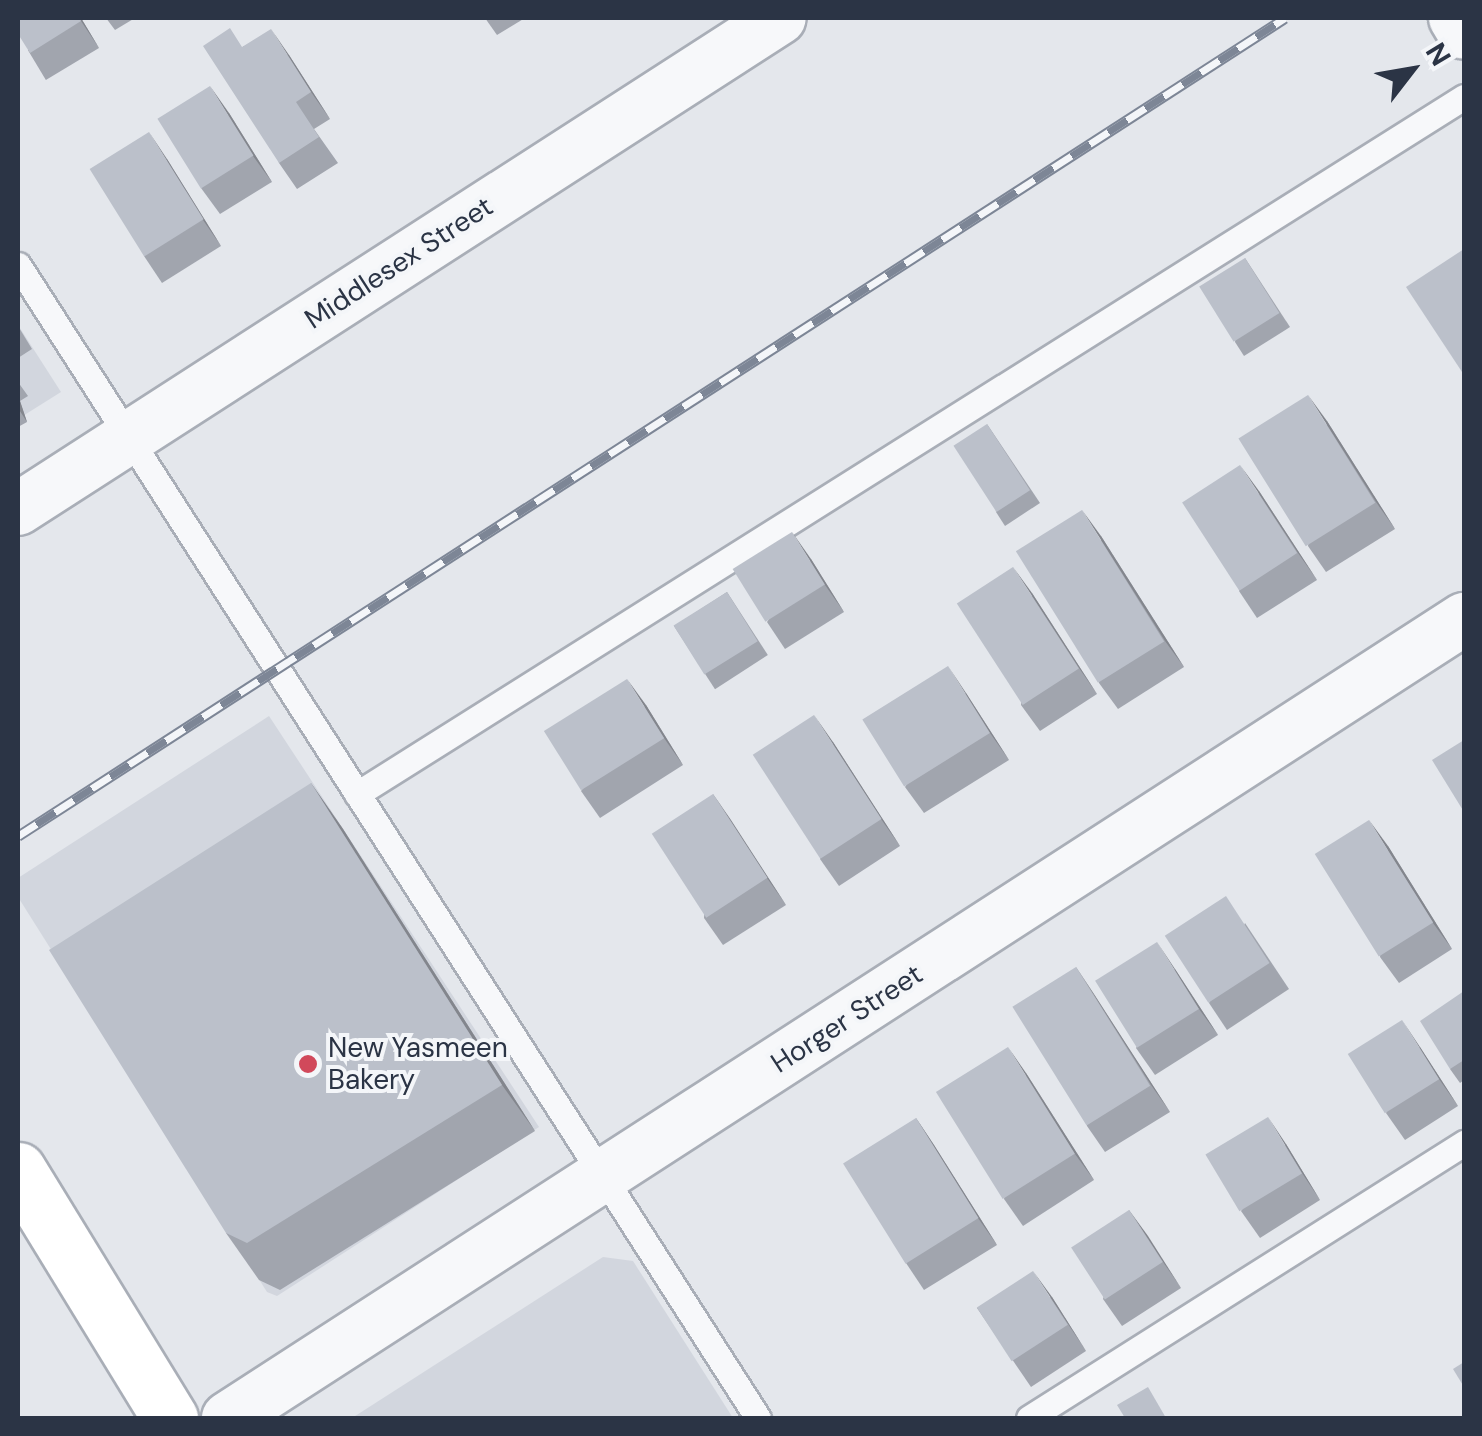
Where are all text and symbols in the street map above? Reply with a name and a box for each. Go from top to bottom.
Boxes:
north arrow [1362,20,1462,120]
text: N [1417,36,1459,73]
street label: Middlesex Street [299,190,499,336]
street label: Horger Street [765,958,929,1080]
place label: New Yasmeen Bakery [328,1031,508,1097]
marker: New Yasmeen Bakery [297,1053,319,1075]

